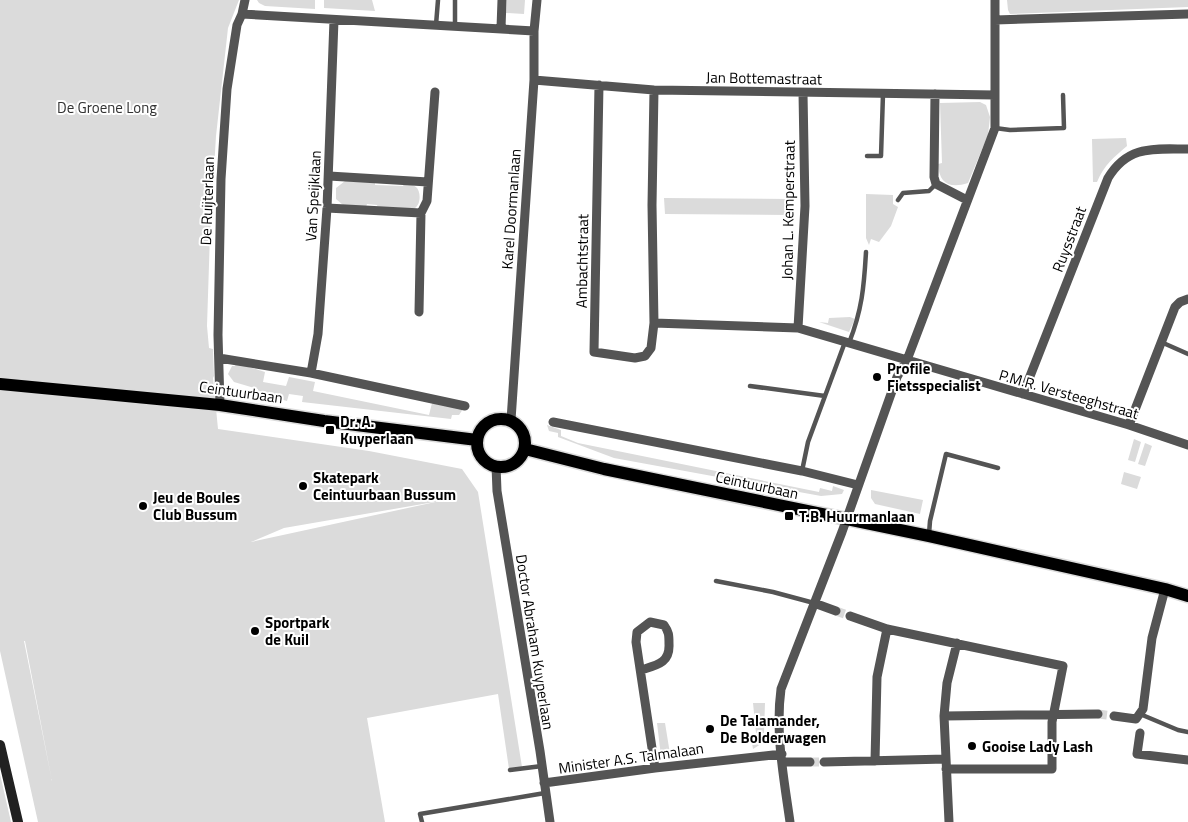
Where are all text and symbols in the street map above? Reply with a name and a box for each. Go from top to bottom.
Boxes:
street label: Jan Bottemastraat [706,65,823,91]
park label: De Groene Long [57,96,157,119]
street label: Johan L. Kemperstraat [775,139,801,280]
street label: Karel Doormanlaan [495,148,527,270]
street label: Van Speijklaan [299,150,327,242]
street label: De Ruijterlaan [194,156,220,246]
street label: Ruysstraat [1046,202,1092,275]
street label: Ambachtstraat [570,213,594,308]
place label: Profile Fietsspecialist [887,357,981,397]
street label: P.M.R. Versteeghstraat [996,363,1142,425]
marker: Profile Fietsspecialist [871,371,883,383]
street label: Ceintuurbaan [198,375,284,409]
place label: Dr. A. Kuyperlaan [340,410,414,450]
marker: Dr. A. Kuyperlaan [324,424,336,436]
street label: Ceintuurbaan [713,465,801,505]
place label: Skatepark Ceintuurbaan Bussum [313,466,456,506]
marker: Skatepark Ceintuurbaan Bussum [297,480,309,492]
place label: Jeu de Boules Club Bussum [153,486,240,526]
marker: Jeu de Boules Club Bussum [137,500,149,512]
place label: T.B. Huurmanlaan [799,505,915,528]
marker: T.B. Huurmanlaan [783,510,795,522]
street label: Doctor Abraham Kuyperlaan [510,553,560,731]
place label: Sportpark de Kuil [265,611,330,651]
marker: Sportpark de Kuil [249,625,261,637]
place label: De Talamander, De Bolderwagen [720,709,826,749]
marker: De Talamander, De Bolderwagen [704,723,716,735]
place label: Gooise Lady Lash [982,735,1093,758]
street label: Minister A.S. Talmalaan [557,736,705,780]
marker: Gooise Lady Lash [966,740,978,752]

